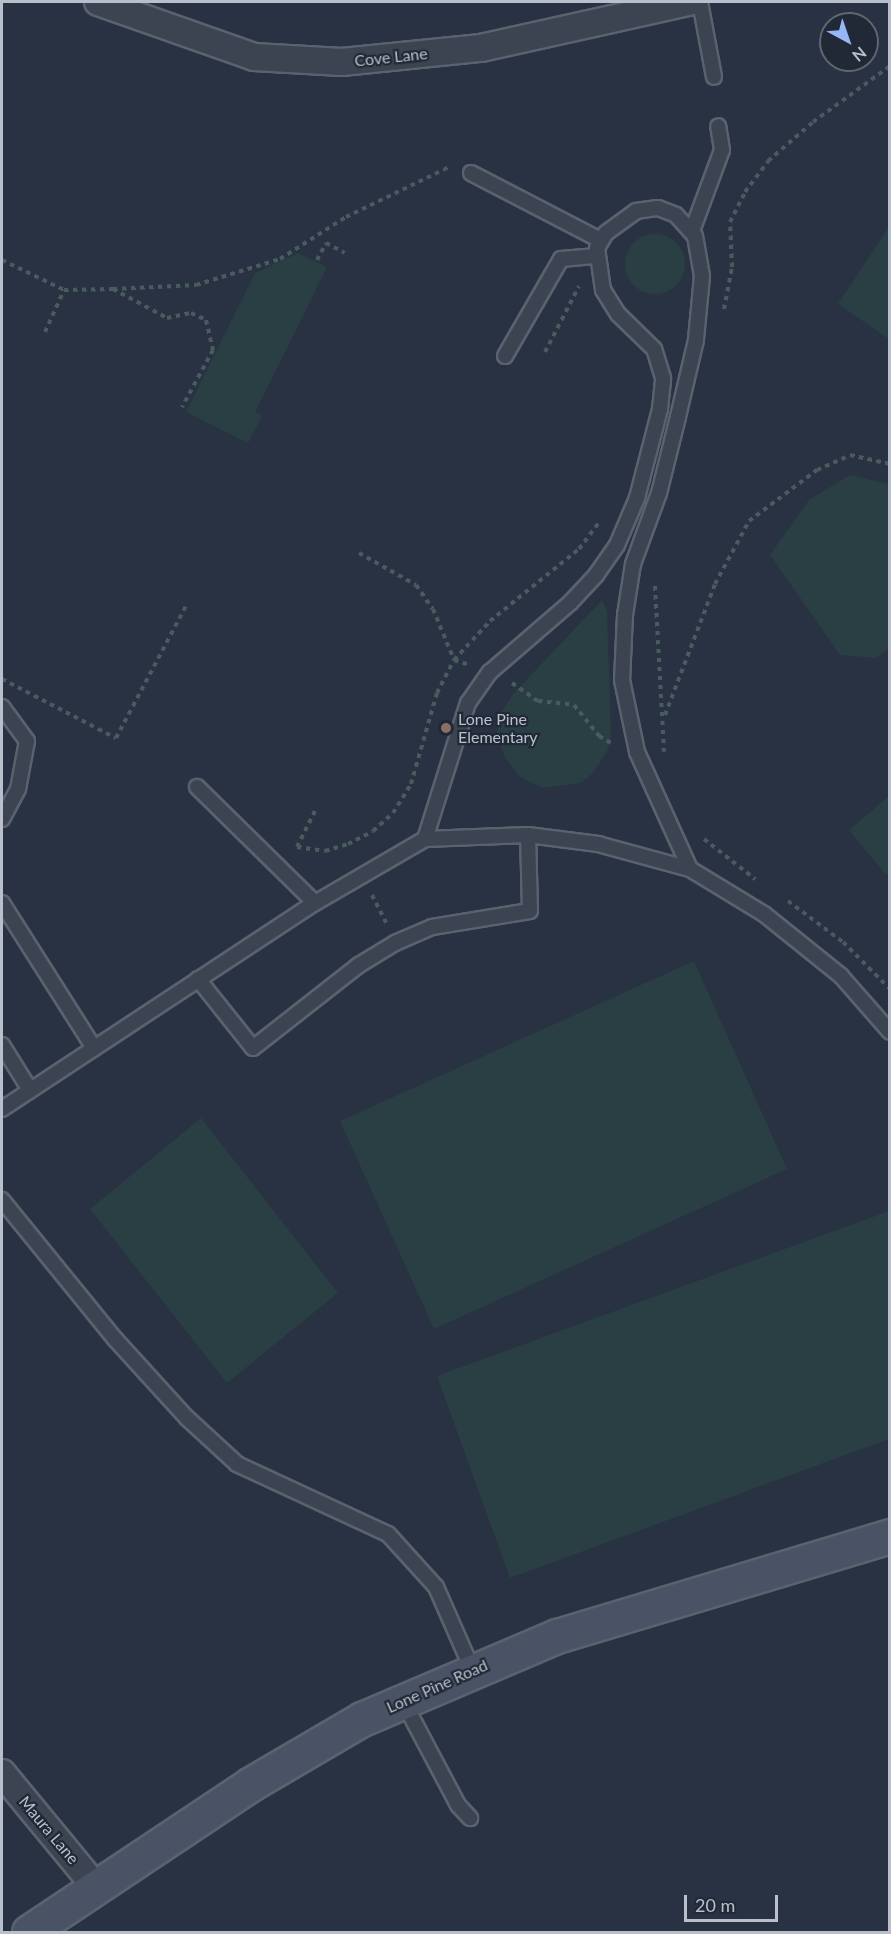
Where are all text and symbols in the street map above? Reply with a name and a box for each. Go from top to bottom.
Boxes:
north arrow [819,12,879,72]
text: N [849,43,870,66]
street label: Cove Lane [353,44,429,70]
place label: Lone Pine Elementary [458,709,538,747]
marker: Lone Pine Elementary [439,721,453,735]
street label: Lone Pine Road [384,1655,490,1717]
street label: Maura Lane [15,1792,83,1868]
scale bar [687,1883,782,1921]
text: 20 m [695,1894,735,1916]

